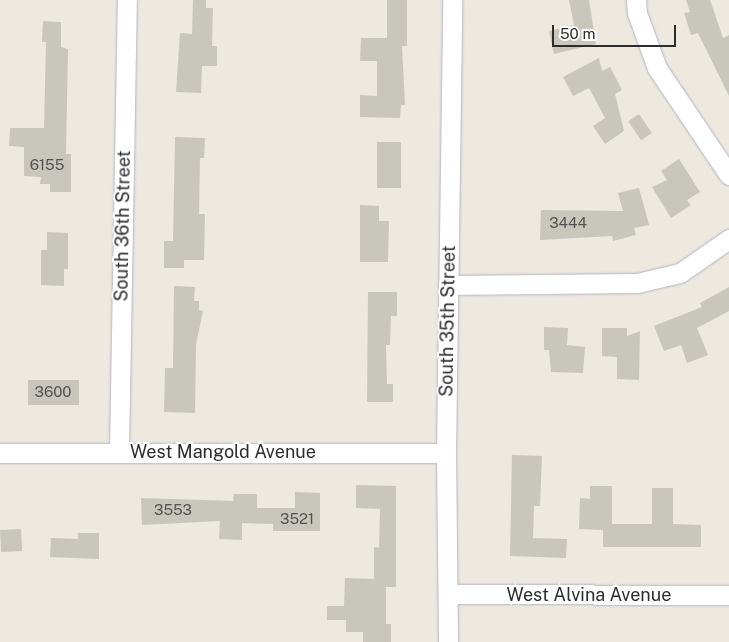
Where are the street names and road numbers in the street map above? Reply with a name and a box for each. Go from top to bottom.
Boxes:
street label: South 36th Street [111,150,135,302]
street label: South 35th Street [436,245,460,397]
street label: West Mangold Avenue [130,441,316,463]
street label: West Alvina Avenue [507,584,671,606]

